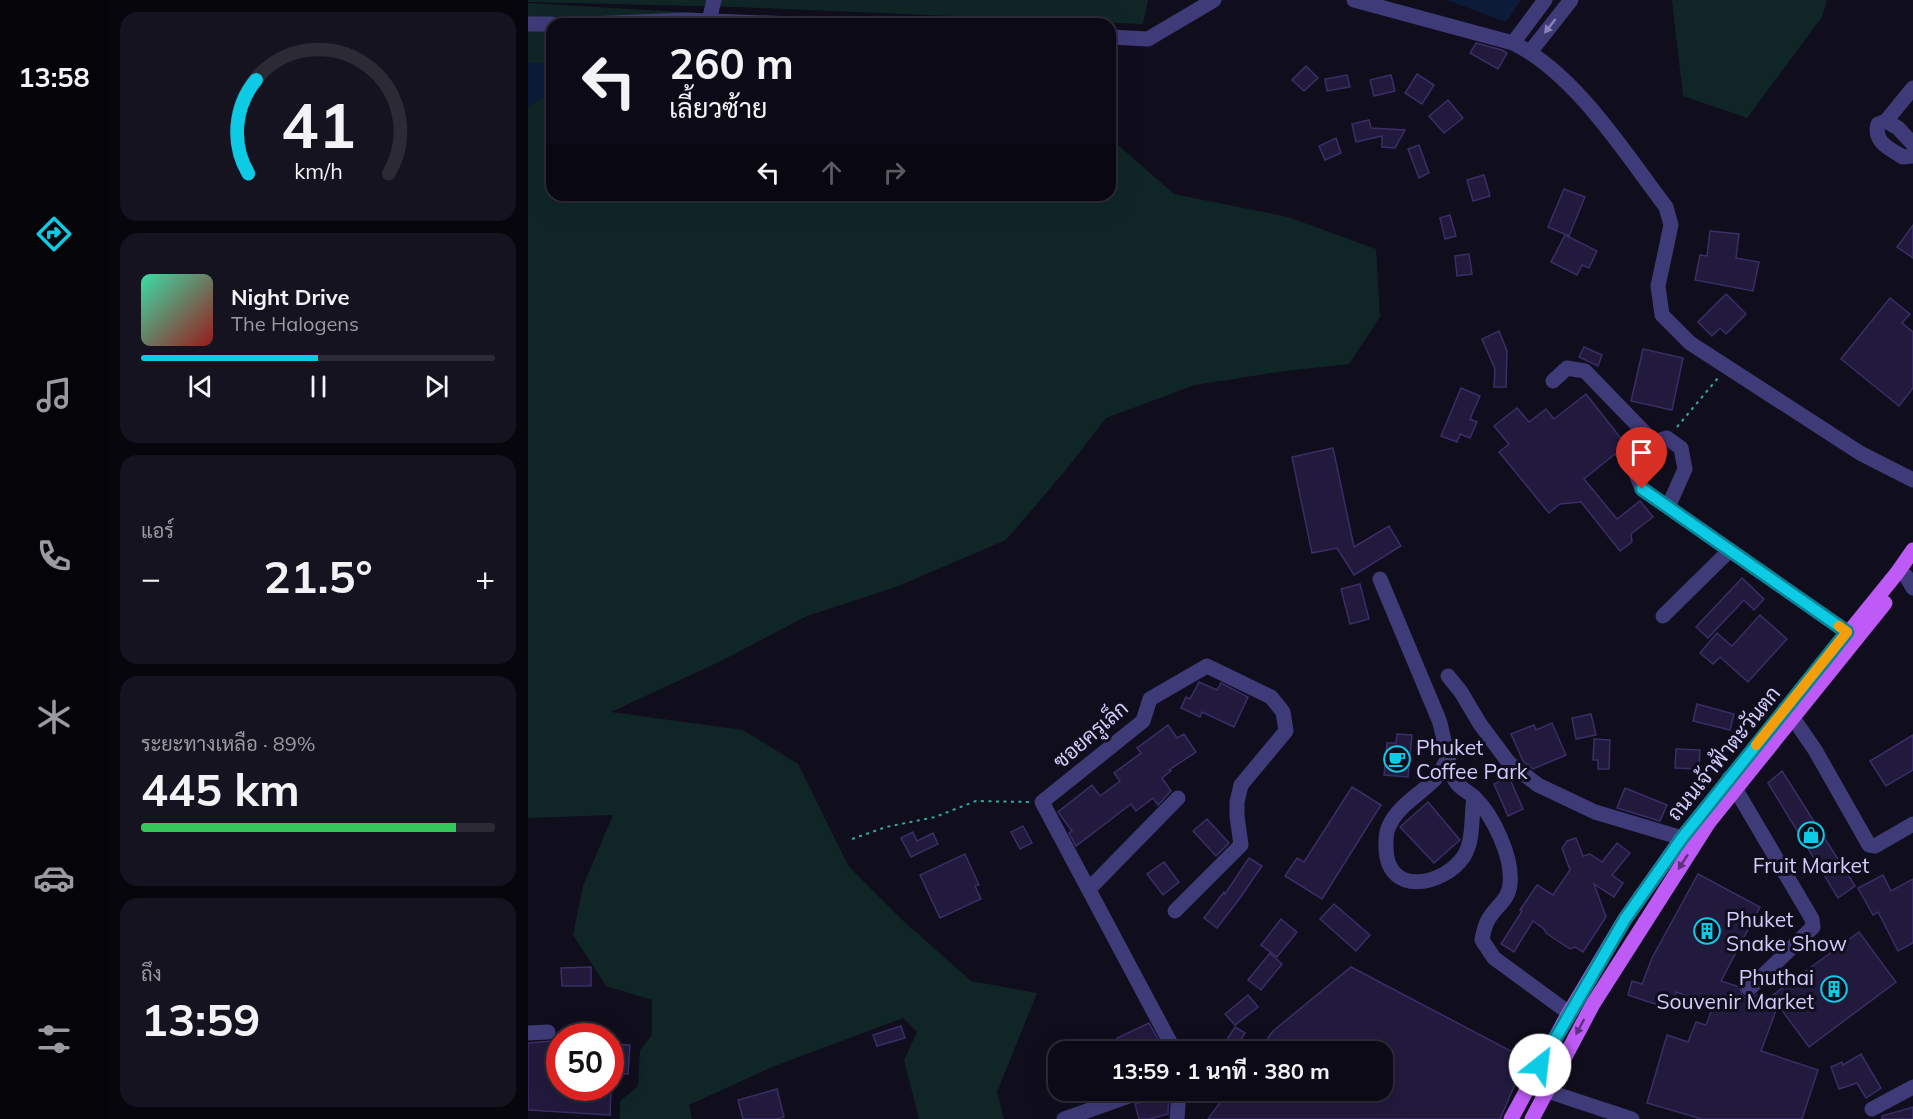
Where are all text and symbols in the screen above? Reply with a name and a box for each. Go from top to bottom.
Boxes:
one-way arrow [1545,18,1557,33]
text: 260 m [669,37,794,90]
icon: left [570,42,648,120]
text: 13:58 [18,60,90,94]
text: 41 [281,85,355,164]
text: เลี้ยวซ้าย [669,91,767,125]
icon: left [752,156,785,189]
icon: ahead [815,156,848,189]
icon: right [878,156,911,189]
text: km/h [294,157,342,184]
icon: directions [33,213,75,255]
text: Night Drive [231,283,350,311]
text: The Halogens [231,311,359,336]
icon: previous [184,370,217,403]
icon: pause [302,370,335,403]
icon: next [420,370,453,403]
icon: music [33,374,75,416]
pin [1616,427,1667,489]
icon: arrive [1625,436,1658,469]
text: แอร์ [141,518,174,543]
icon: phone [33,535,75,577]
text: 21.5° [263,548,373,604]
text: − [141,557,161,598]
text: + [475,557,495,598]
street label: ถนนเจ้าฟ้าตะวันตก [1661,680,1785,826]
street label: ซอยครูเล็ก [1047,694,1135,776]
icon: climate [33,696,75,738]
text: ระยะทางเหลือ · 89% [141,731,315,756]
place label: Phuket Coffee Park [1416,734,1528,784]
cafe icon: Phuket Coffee Park [1382,744,1412,774]
text: 445 km [141,761,300,817]
shop icon: Fruit Market [1796,820,1826,850]
place label: Fruit Market [1753,852,1869,878]
one-way arrow [1678,853,1689,870]
icon: car [33,857,75,899]
place label: Phuket Snake Show [1726,906,1847,956]
building icon: Phuket Snake Show [1692,916,1722,946]
text: ถึง [141,961,162,986]
place label: Phuthai Souvenir Market [1656,964,1814,1014]
building icon: Phuthai Souvenir Market [1819,974,1849,1004]
text: 13:59 [141,991,260,1047]
icon: filters [33,1018,75,1060]
one-way arrow [1576,1019,1585,1036]
speed limit sign: 50 [546,1023,624,1101]
position arrow [1508,1033,1572,1097]
text: 13:59 · 1 นาที · 380 m [1111,1057,1330,1085]

